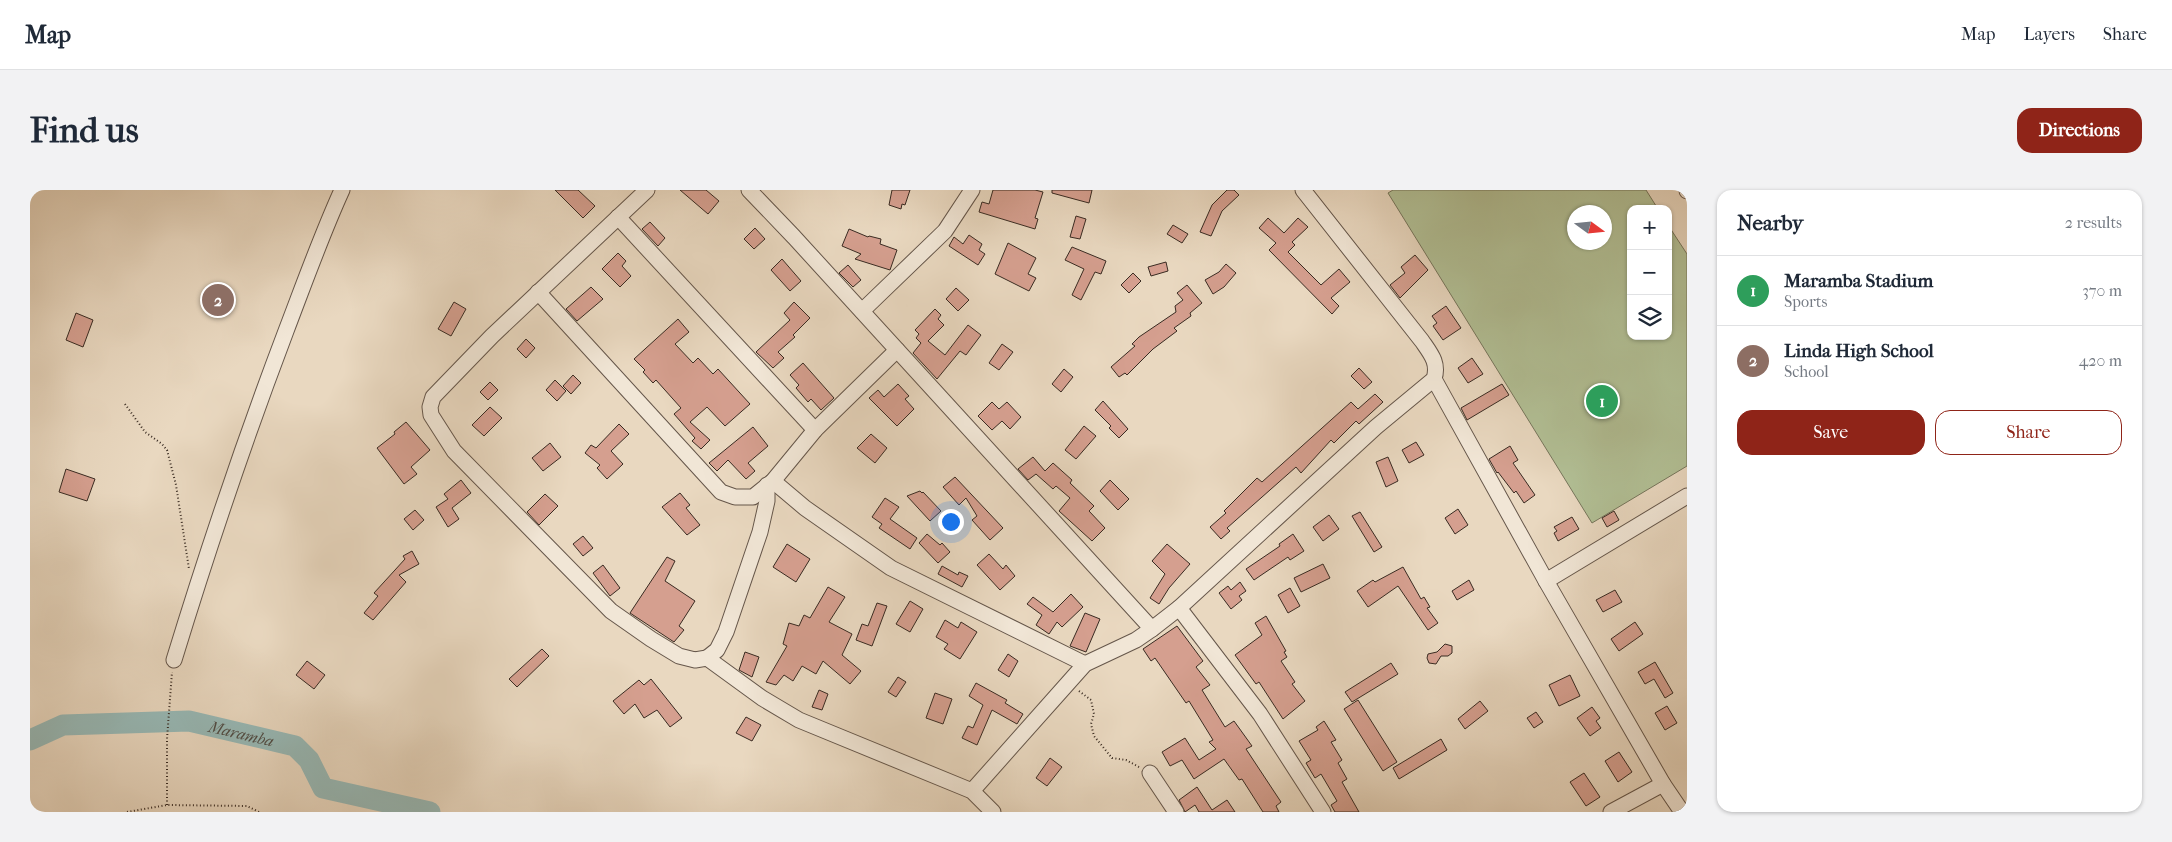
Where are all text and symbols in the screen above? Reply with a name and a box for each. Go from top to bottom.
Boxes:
text: Map [25,21,71,49]
text: Map [1961,24,1995,45]
text: Layers [2023,24,2075,45]
text: Share [2103,24,2147,45]
button: Directions [2017,108,2142,153]
text: Find us [30,110,139,151]
north arrow [1567,205,1612,250]
map controls [1627,205,1672,340]
button: + [1627,205,1672,250]
text: Nearby [1737,211,1803,235]
text: 2 results [2065,213,2122,232]
button: − [1627,250,1672,295]
text: Maramba Stadium [1784,270,1933,292]
pin: 2 [202,281,234,319]
text: 1 [1750,281,1756,300]
text: 370 m [2082,281,2122,300]
text: Sports [1784,292,1827,311]
button: layers [1627,295,1672,340]
text: Linda High School [1784,340,1934,362]
text: 2 [1749,351,1757,370]
text: 420 m [2079,351,2122,370]
text: School [1784,362,1829,381]
pin: 1 [1586,382,1618,420]
button: Save [1737,410,1925,455]
button: Share [1935,410,2122,455]
your location [938,509,964,535]
water label: Maramba [206,717,276,751]

